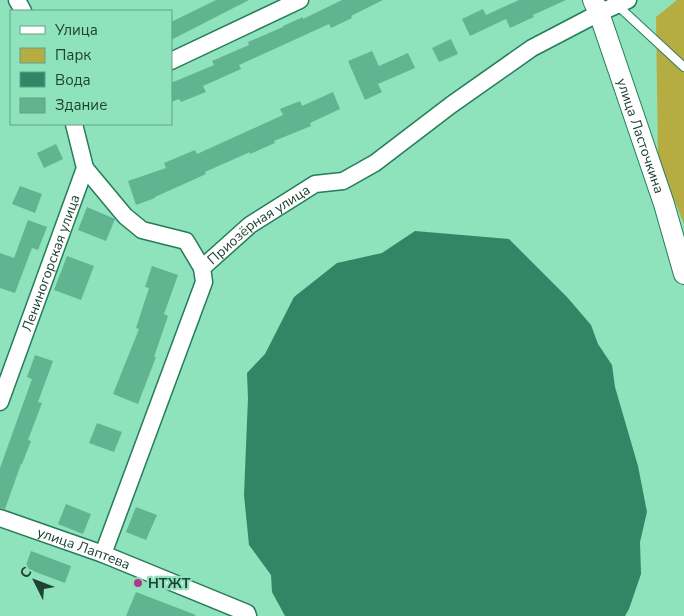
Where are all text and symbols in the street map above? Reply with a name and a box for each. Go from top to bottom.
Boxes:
legend [10,10,172,125]
text: Улица [54,20,98,40]
text: Парк [55,45,91,65]
text: Вода [55,70,91,90]
street label: улица Ласточкина [612,76,669,196]
text: Здание [55,95,107,115]
street label: Приозёрная улица [203,180,314,269]
street label: Лениногорская улица [17,192,84,334]
street label: улица Лаптева [35,522,133,574]
north arrow [10,556,60,606]
text: С [15,562,36,583]
place label: НТЖТ [148,574,191,593]
marker: НТЖТ [132,577,144,589]

